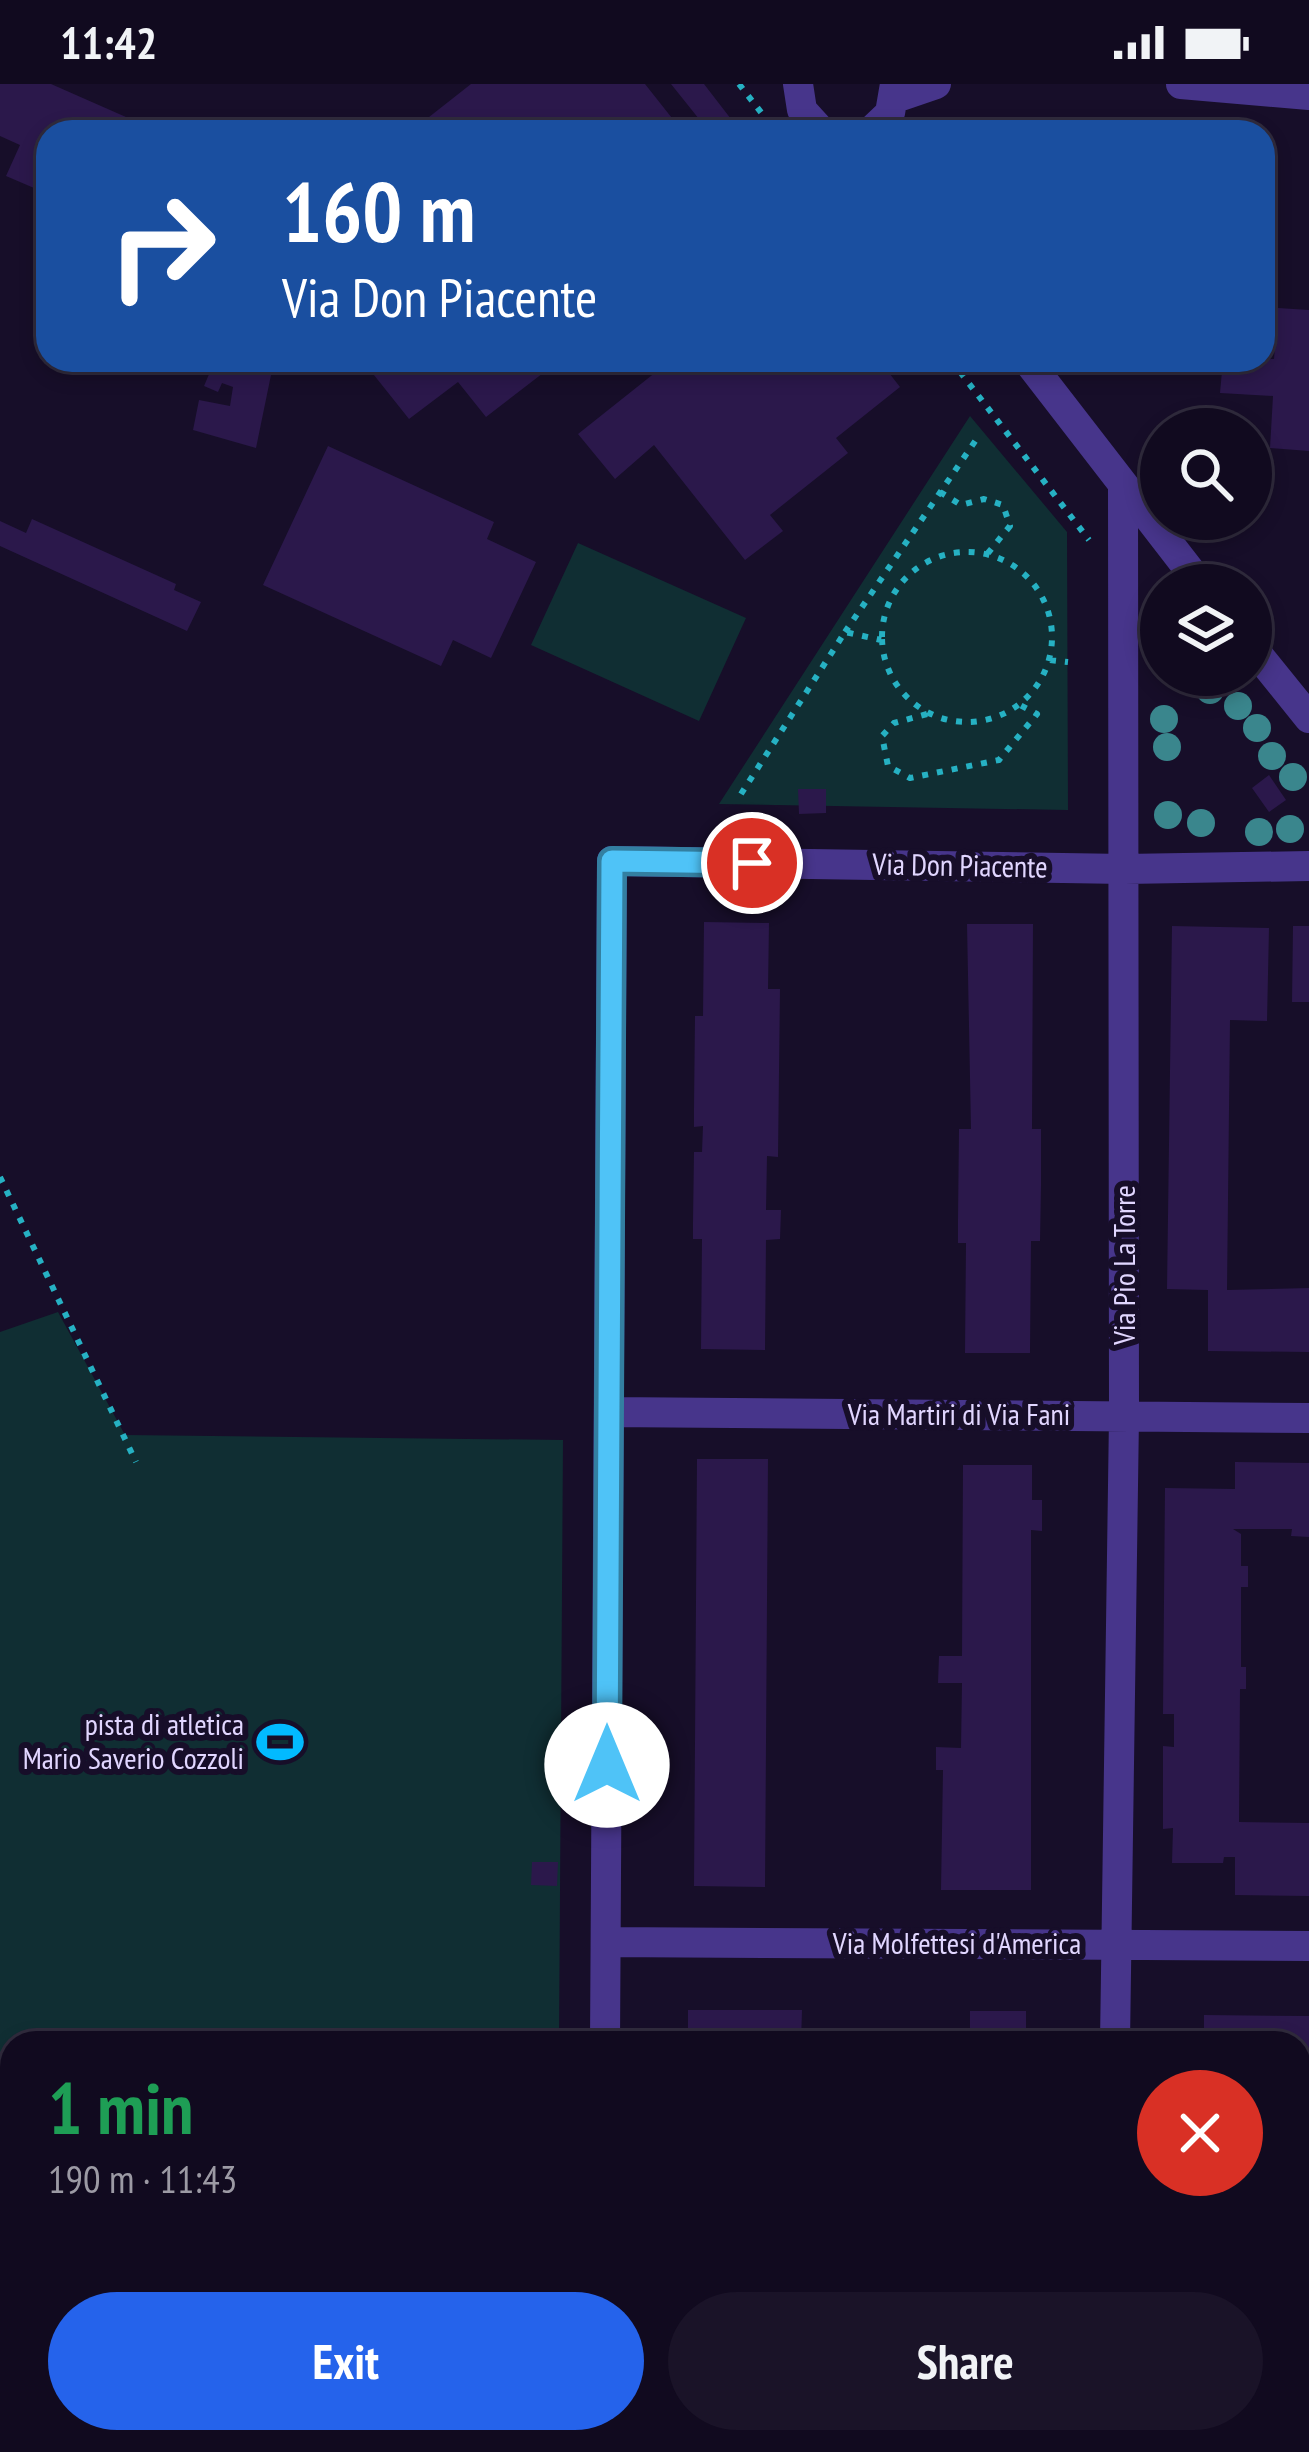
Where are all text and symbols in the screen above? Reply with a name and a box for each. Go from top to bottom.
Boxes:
text: 11:42 [60,13,157,71]
text: 160 m [282,156,475,265]
icon: right [84,168,240,324]
text: Via Don Piacente [282,262,597,332]
map controls [1140,408,1272,696]
button: search [1140,408,1272,540]
button: layers [1140,564,1272,696]
pin [701,812,803,914]
icon: arrive [719,830,785,896]
street label: Via Don Piacente [871,843,1048,886]
street label: Via Pio La Torre [1104,1185,1143,1346]
street label: Via Martiri di Via Fani [847,1394,1070,1433]
position arrow [544,1702,670,1828]
place label: pista di atletica Mario Saverio Cozzoli [23,1704,244,1777]
sports icon: pista di atletica Mario Saverio Cozzoli [255,1717,305,1767]
street label: Via Molfettesi d'America [832,1923,1081,1962]
text: 1 min [48,2061,193,2154]
button: close [1137,2070,1263,2196]
text: 190 m · 11:43 [48,2153,237,2204]
button: Exit [48,2292,644,2430]
button: Share [668,2292,1263,2430]

